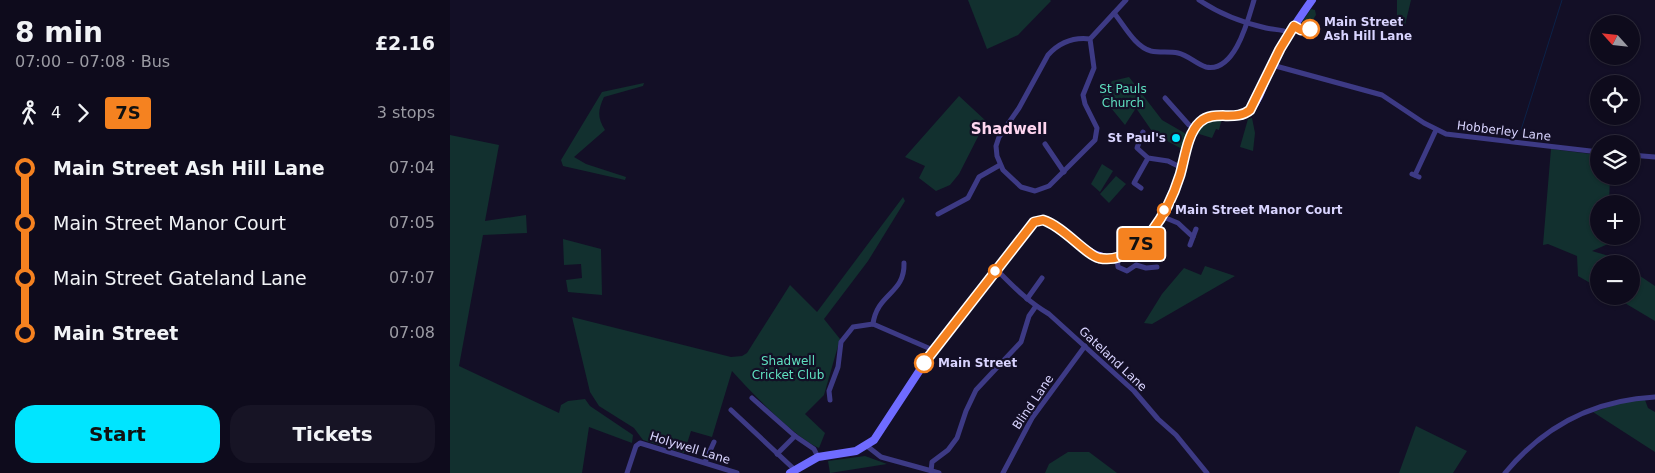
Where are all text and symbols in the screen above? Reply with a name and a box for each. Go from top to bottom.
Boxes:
place label: Main Street Ash Hill Lane [1324,15,1412,43]
north arrow [1590,15,1640,65]
map controls [1590,15,1640,305]
text: 8 min [15,16,103,49]
marker: Main Street Ash Hill Lane [1300,19,1320,39]
text: £2.16 [375,32,435,54]
text: 07:00 – 07:08 · Bus [15,52,170,71]
button: locate [1590,75,1640,125]
park label: St Pauls Church [1099,82,1147,110]
icon: walk [15,99,43,127]
icon: forward [69,99,97,127]
text: 7S [115,102,141,123]
text: 4 [51,103,61,122]
text: 3 stops [377,103,435,122]
street label: Hobberley Lane [1456,118,1552,144]
district label: Shadwell [971,120,1047,138]
place label: St Paul's [1107,131,1166,145]
marker: St Paul's [1170,132,1182,144]
button: layers [1590,135,1640,185]
text: Main Street Ash Hill Lane [53,157,325,179]
text: 07:04 [389,158,435,177]
button: + [1590,195,1640,245]
marker: Main Street Manor Court [1157,203,1171,217]
place label: Main Street Manor Court [1175,203,1343,217]
text: Main Street Manor Court [53,212,286,234]
text: 07:05 [389,213,435,232]
line badge: 7S [1118,228,1164,260]
text: 7S [1128,233,1154,254]
button: − [1590,255,1640,305]
unlabelled marker [988,264,1002,278]
text: Main Street Gateland Lane [53,267,307,289]
text: 07:07 [389,268,435,287]
text: Main Street [53,322,178,344]
text: 07:08 [389,323,435,342]
street label: Gateland Lane [1076,324,1150,394]
marker: Main Street [914,353,934,373]
park label: Shadwell Cricket Club [752,354,824,382]
place label: Main Street [938,356,1017,370]
street label: Blind Lane [1010,372,1056,432]
button: Start [15,405,220,463]
button: Tickets [230,405,435,463]
street label: Holywell Lane [648,429,732,467]

